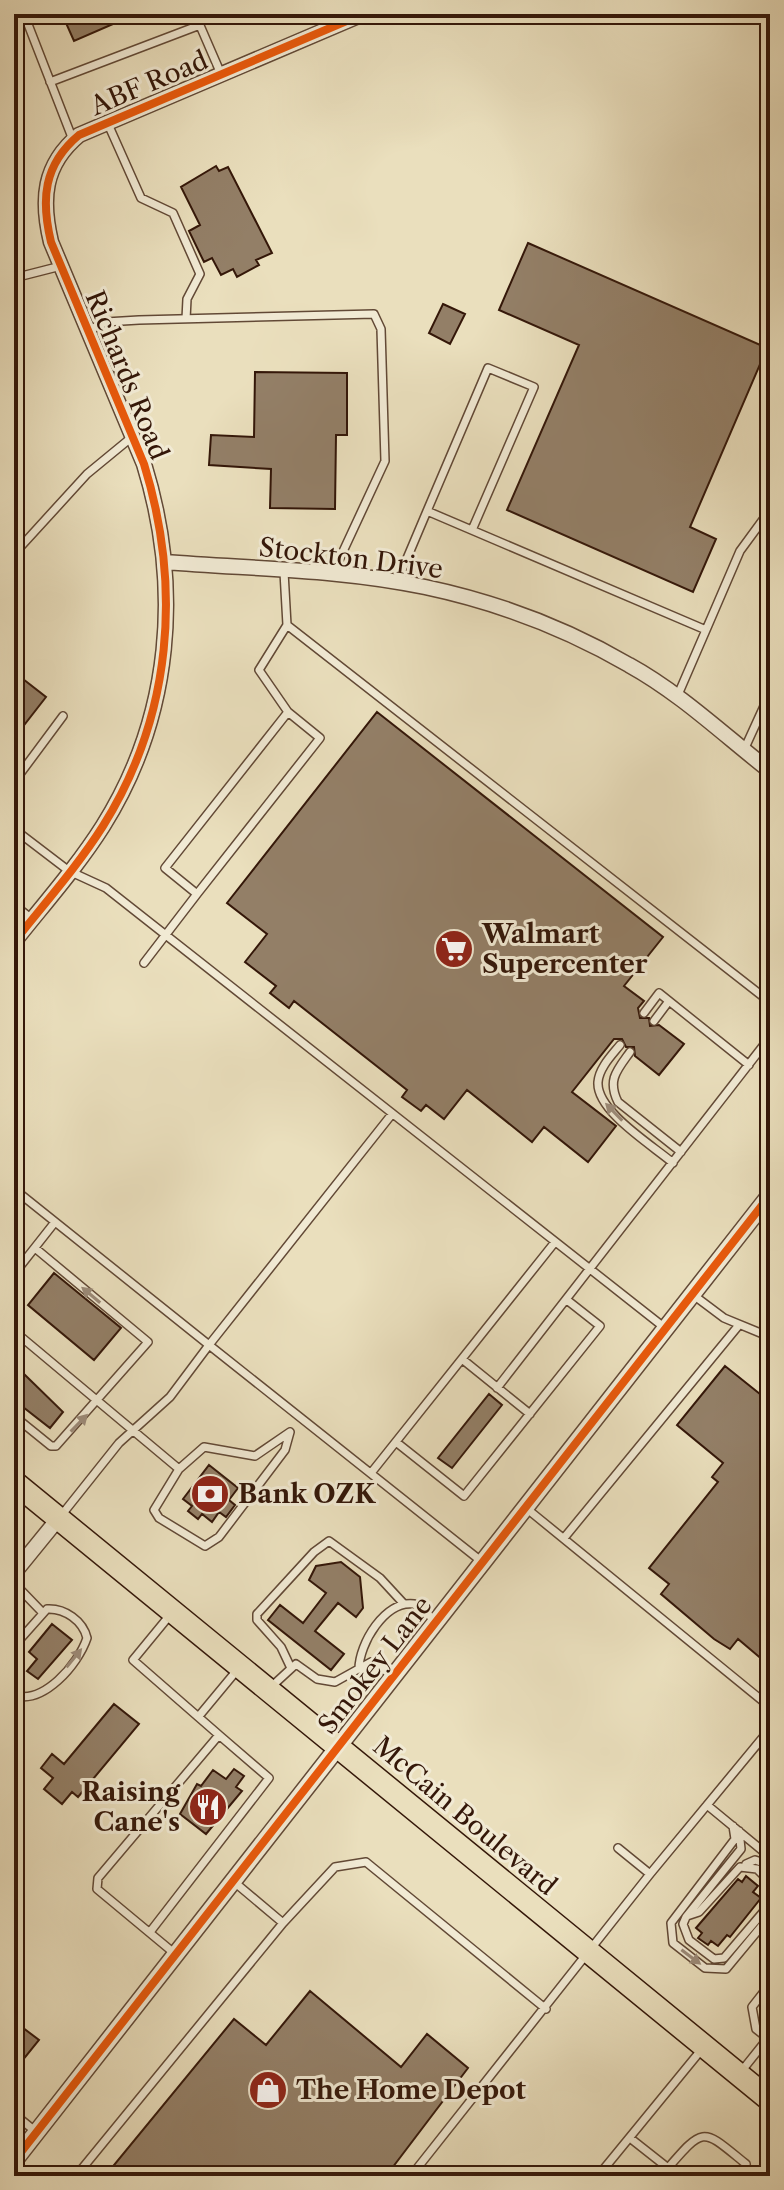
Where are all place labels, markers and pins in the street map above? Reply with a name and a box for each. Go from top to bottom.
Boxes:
place label: Walmart Supercenter [481,918,648,980]
supermarket icon: Walmart Supercenter [433,928,475,970]
bank icon: Bank OZK [189,1473,231,1515]
place label: Bank OZK [238,1478,376,1510]
place label: Raising Cane's [81,1776,181,1838]
restaurant icon: Raising Cane's [187,1786,229,1828]
shop icon: The Home Depot [247,2069,289,2111]
place label: The Home Depot [296,2074,527,2106]

